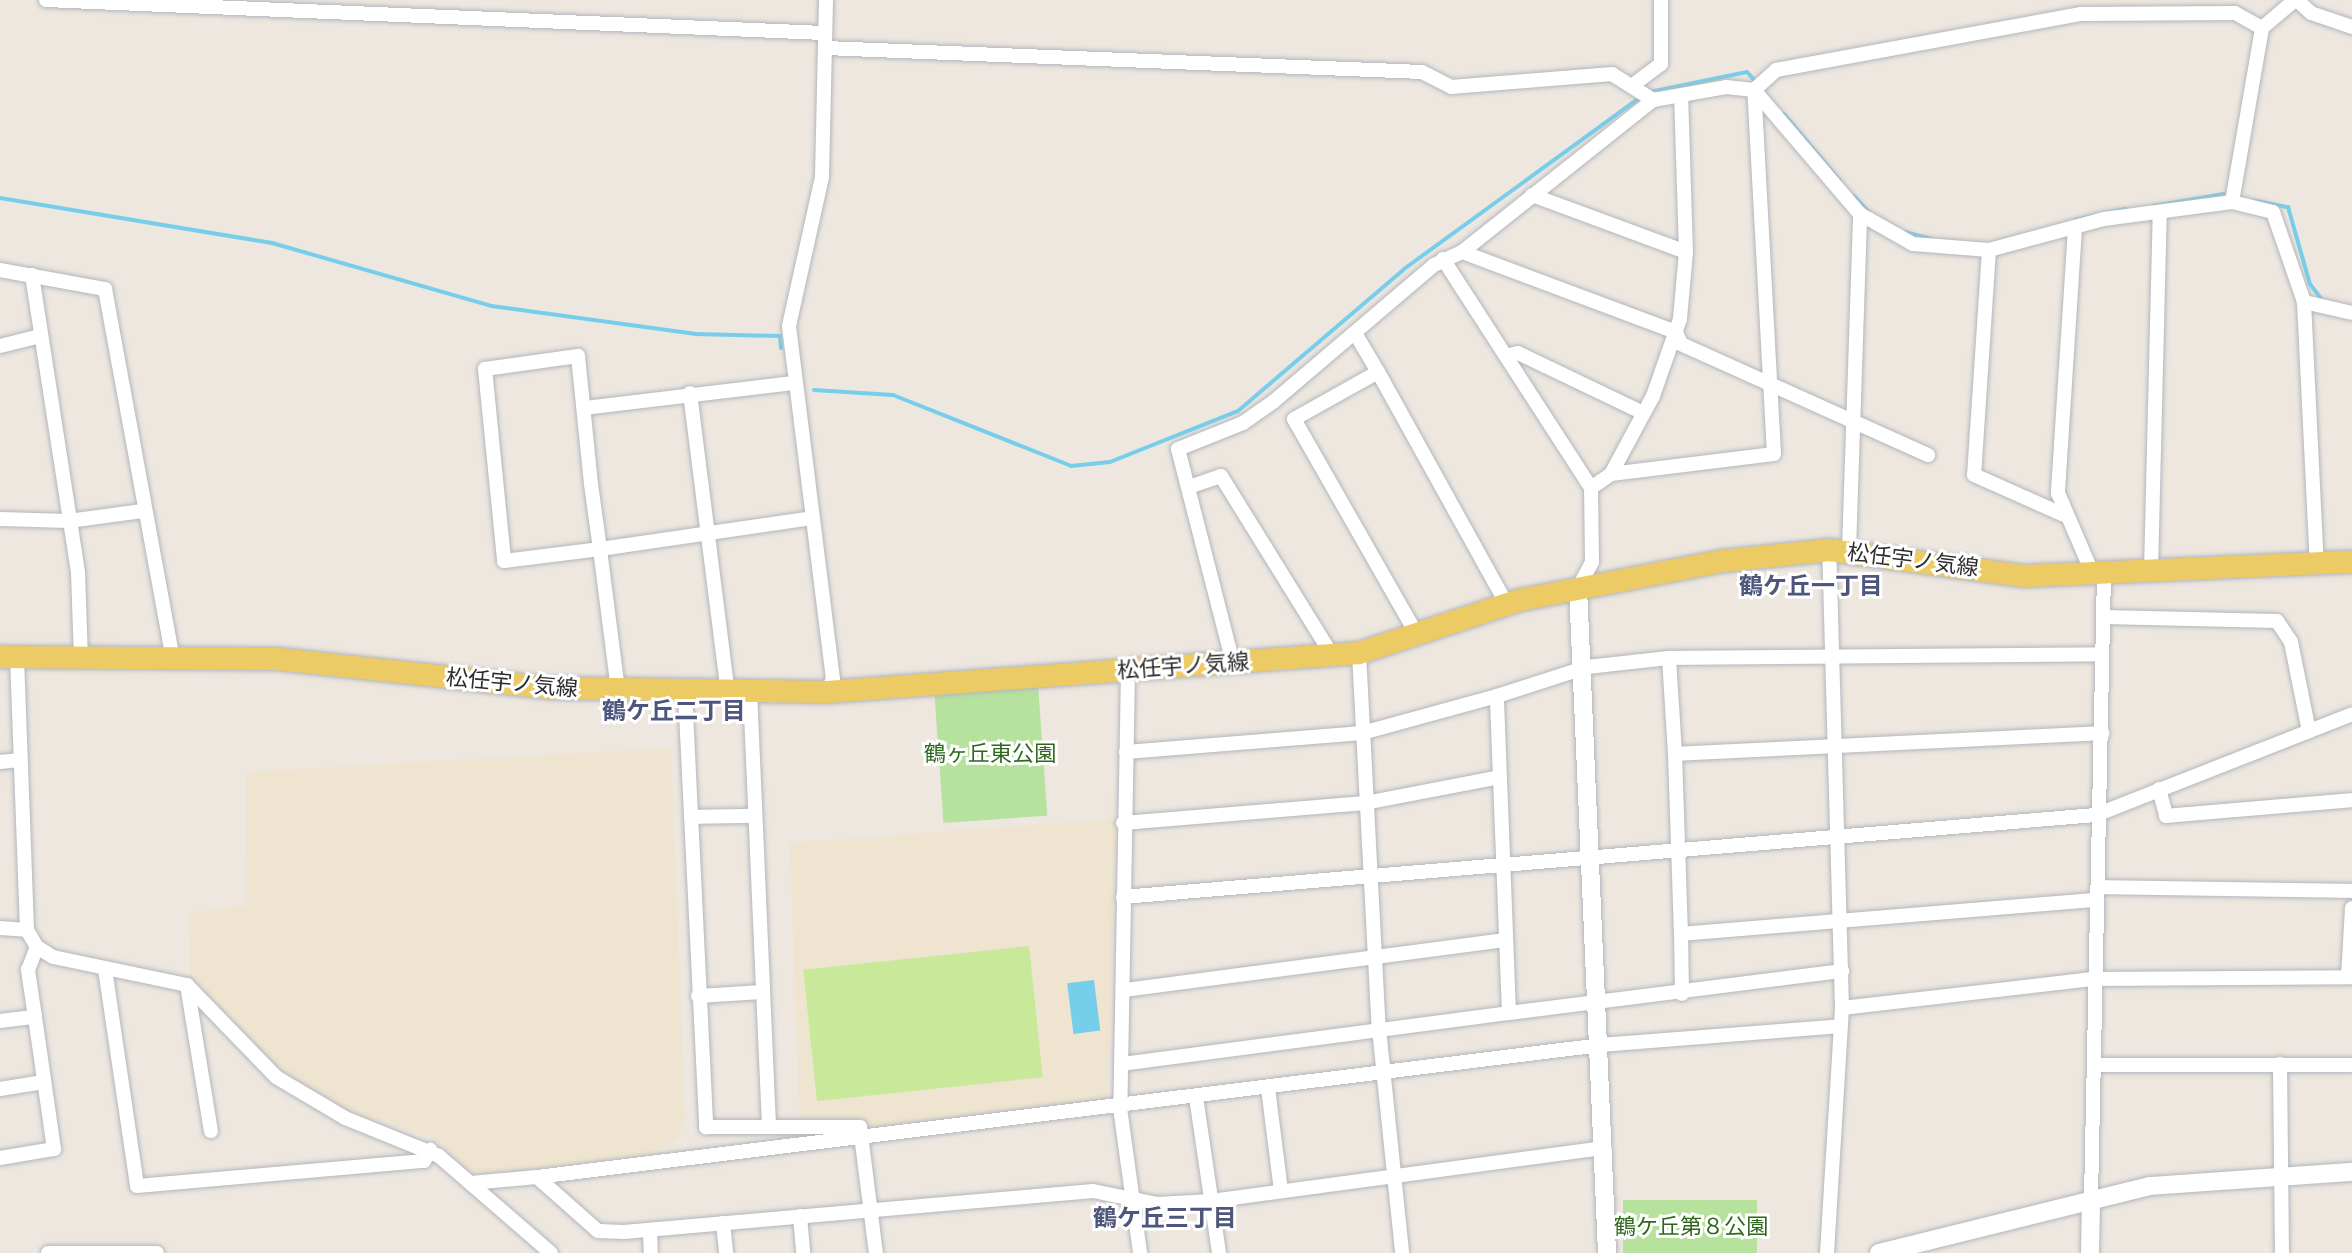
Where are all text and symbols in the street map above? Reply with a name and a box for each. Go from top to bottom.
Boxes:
street label: 松任宇ノ気線 [1846,539,1980,581]
district label: 鶴ケ丘一丁目 [1739,572,1883,600]
street label: 松任宇ノ気線 [1116,648,1250,684]
street label: 松任宇ノ気線 [445,664,579,702]
district label: 鶴ケ丘二丁目 [602,697,746,725]
park label: 鶴ヶ丘東公園 [924,741,1056,767]
district label: 鶴ケ丘三丁目 [1093,1204,1237,1232]
park label: 鶴ケ丘第８公園 [1614,1214,1768,1240]

